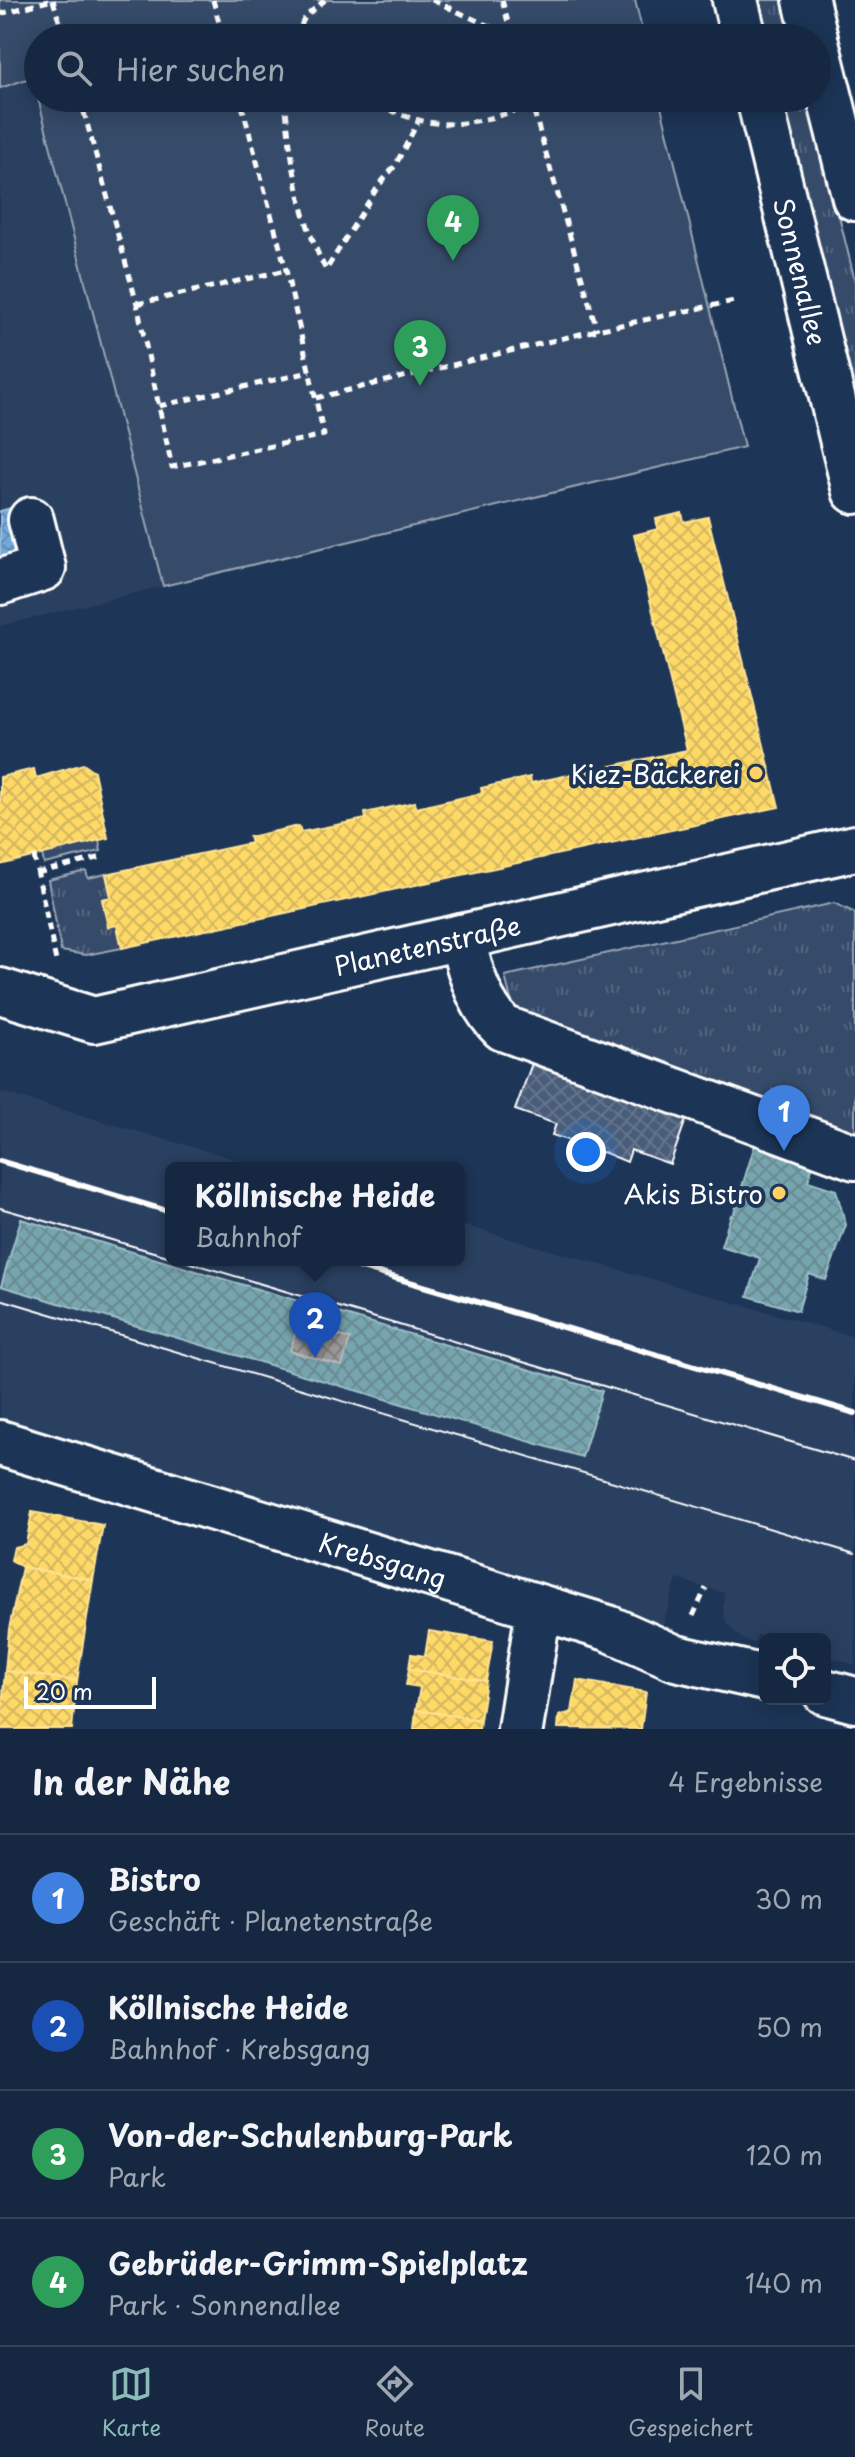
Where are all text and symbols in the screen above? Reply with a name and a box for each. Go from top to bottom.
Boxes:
search box [24,24,831,112]
icon: search [52,46,96,90]
text: Hier suchen [116,46,285,91]
street label: Sonnenallee [764,193,838,349]
pin: 4 [427,195,479,261]
pin: 3 [394,320,446,386]
place label: Kiez-Bäckerei [571,754,740,793]
marker: Kiez-Bäckerei [747,764,765,782]
street label: Planetenstraße [330,905,524,985]
pin: 1 [758,1085,810,1151]
your location [566,1132,606,1172]
popup [165,1162,465,1266]
text: Köllnische Heide [195,1172,435,1217]
place label: Akis Bistro [624,1174,763,1213]
marker: Akis Bistro [770,1184,788,1202]
text: Bahnhof [195,1217,301,1256]
pin: 2 [289,1292,341,1358]
street label: Krebsgang [314,1522,451,1597]
map controls [759,1633,831,1705]
button: locate [759,1633,831,1705]
scale bar [24,1673,156,1709]
text: 20 m [36,1674,93,1707]
text: In der Nähe [32,1755,230,1807]
text: 4 Ergebnisse [668,1762,823,1801]
text: Bistro [108,1856,201,1901]
text: 1 [52,1879,64,1918]
text: 30 m [755,1879,823,1918]
text: Geschäft · Planetenstraße [108,1901,433,1940]
text: Köllnische Heide [108,1984,348,2029]
text: 2 [49,2007,67,2046]
text: 50 m [756,2007,823,2046]
text: Bahnhof · Krebsgang [108,2029,371,2068]
text: Von-der-Schulenburg-Park [108,2112,513,2157]
text: 3 [49,2135,67,2174]
text: 120 m [746,2135,823,2174]
text: Park [108,2157,166,2196]
text: Gebrüder-Grimm-Spielplatz [108,2240,528,2285]
text: 4 [49,2263,67,2302]
text: 140 m [745,2263,823,2302]
text: Park · Sonnenallee [108,2285,340,2324]
tab: Karte [102,2362,161,2443]
tab: Route [365,2362,425,2443]
tab: Gespeichert [628,2362,753,2443]

